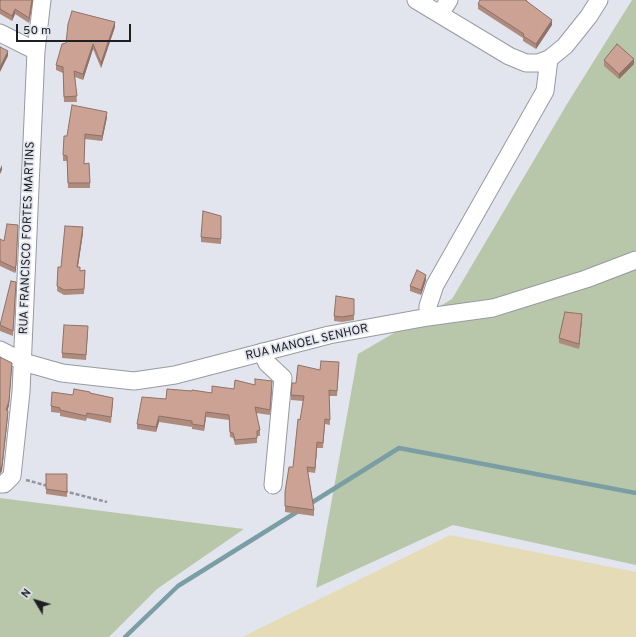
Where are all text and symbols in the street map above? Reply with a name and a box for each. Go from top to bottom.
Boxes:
scale bar [18,16,133,42]
text: 50 m [23,23,51,39]
street label: RUA FRANCISCO FORTES MARTINS [17,141,39,335]
street label: RUA MANOEL SENHOR [244,322,370,364]
north arrow [16,581,56,621]
text: N [19,586,34,601]

